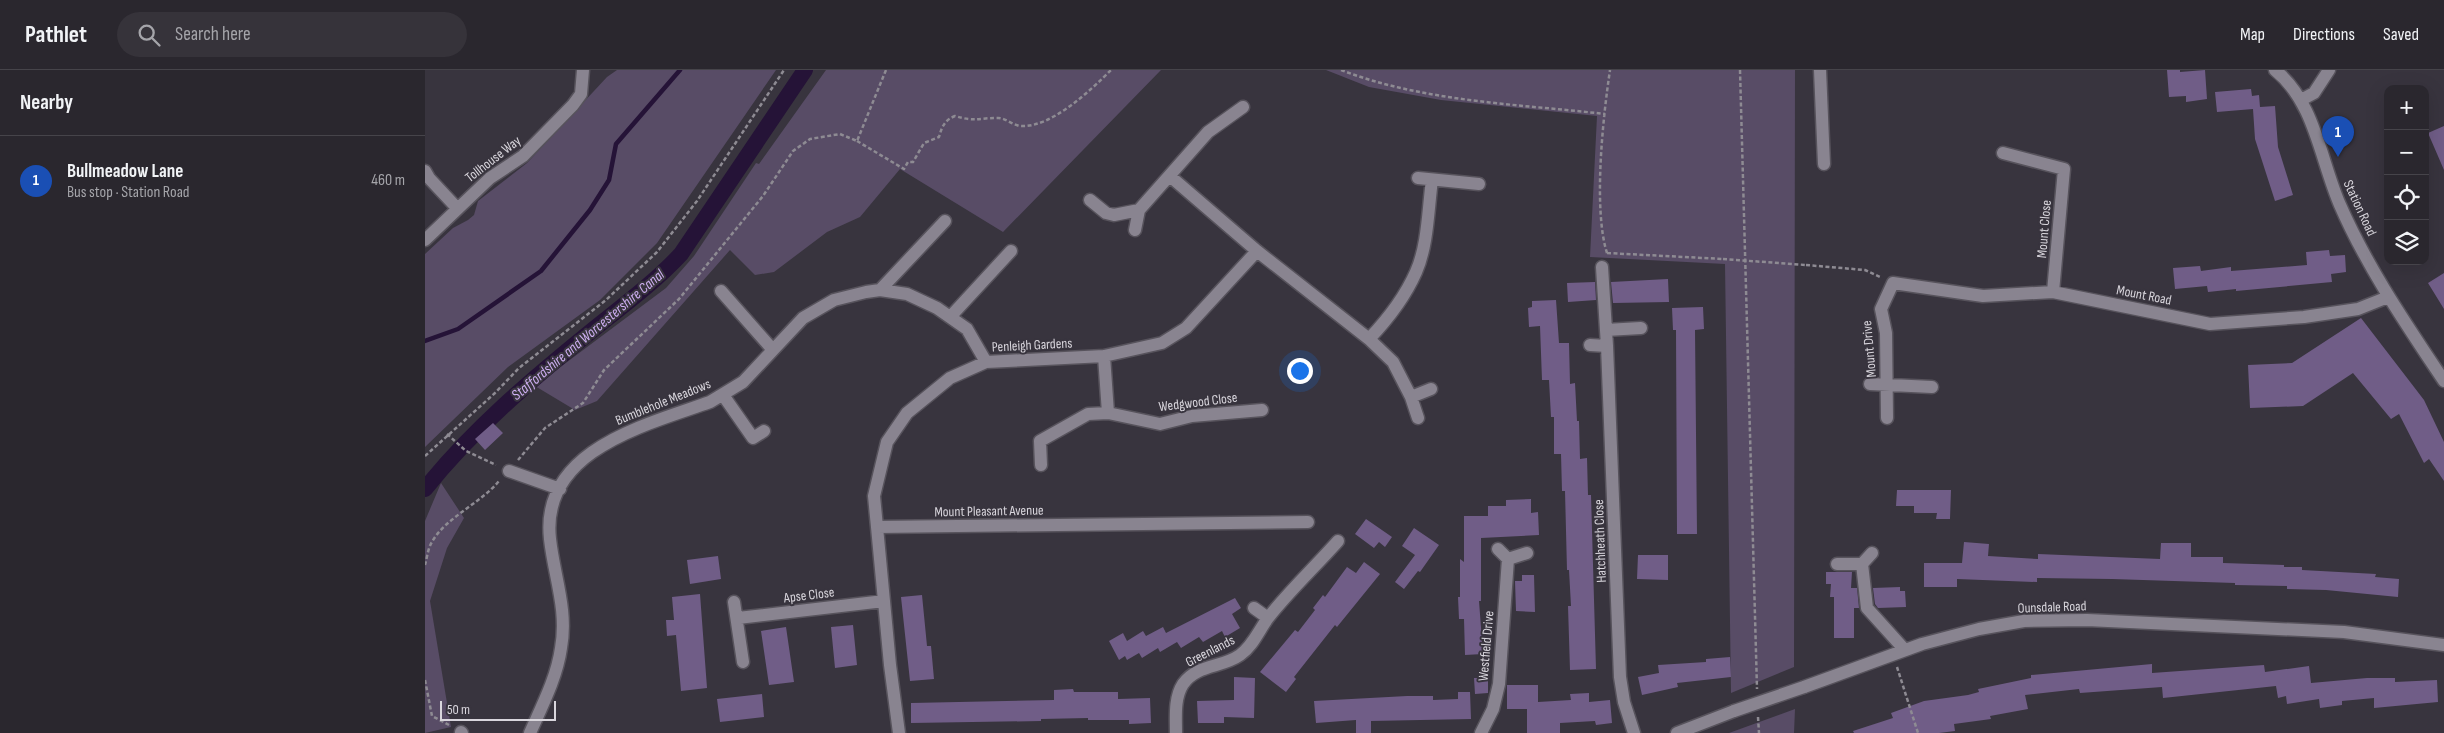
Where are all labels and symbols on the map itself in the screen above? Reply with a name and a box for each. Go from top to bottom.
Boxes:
pin: 1 [2322,116,2354,157]
street label: Tollhouse Way [462,132,525,186]
street label: Station Road [2340,177,2380,239]
street label: Mount Close [2033,199,2055,259]
water label: Staffordshire and Worcestershire Canal [508,265,669,405]
street label: Mount Road [2115,281,2173,309]
street label: Mount Drive [1858,320,1880,378]
street label: Penleigh Gardens [991,334,1073,356]
your location [1287,358,1313,384]
street label: Bumblehole Meadows [613,375,713,429]
street label: Wedgwood Close [1158,389,1238,415]
street label: Hatchheath Close [1590,499,1610,583]
street label: Mount Pleasant Avenue [934,502,1044,520]
street label: Apse Close [782,583,835,607]
street label: Ounsdale Road [2017,597,2087,617]
street label: Westfield Drive [1474,610,1498,682]
street label: Greenlands [1183,631,1237,671]
scale bar [440,698,556,721]

